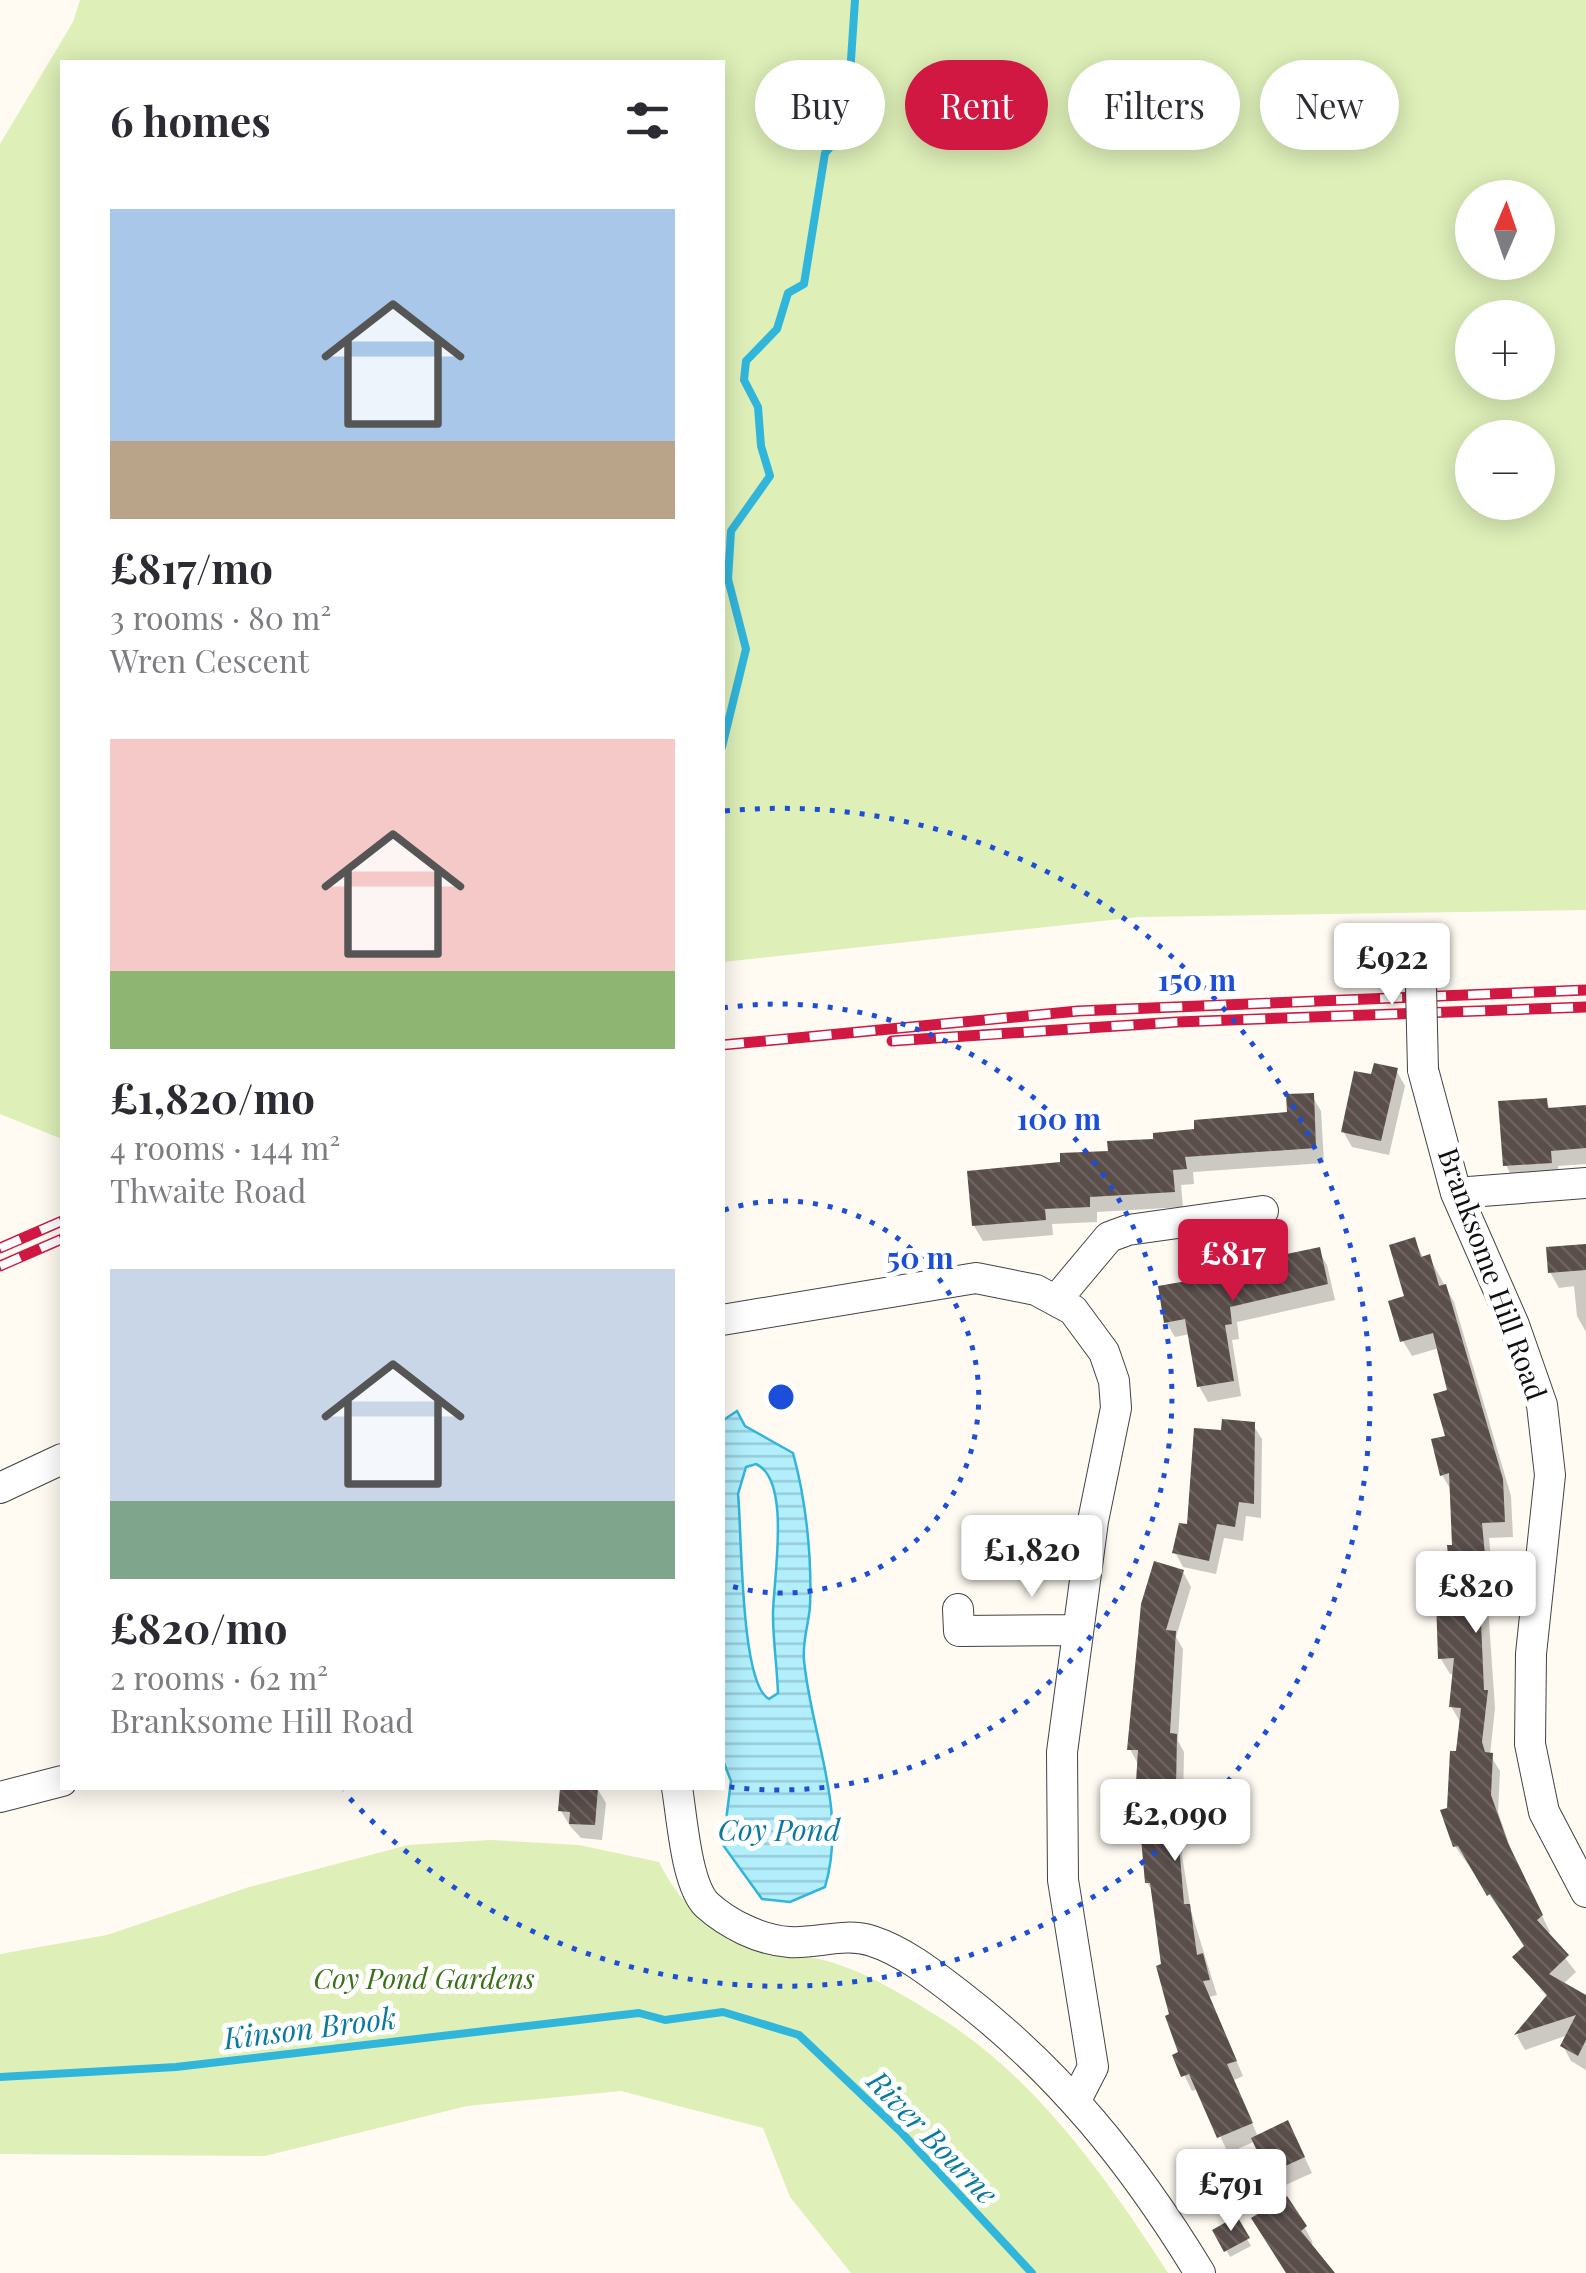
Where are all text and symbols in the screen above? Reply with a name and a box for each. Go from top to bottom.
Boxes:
chip: Buy [755,60,885,150]
chip: Rent [905,60,1048,150]
chip: Filters [1068,60,1240,150]
chip: New [1260,60,1399,150]
text: 6 homes [110,92,271,148]
icon: filters [620,93,675,148]
north arrow [1455,180,1555,280]
map controls [1455,180,1555,520]
icon: home [303,274,483,454]
button: + [1455,300,1555,400]
button: − [1455,420,1555,520]
text: £817/mo [110,539,273,595]
text: 3 rooms · 80 m² [110,595,331,638]
text: Wren Cescent [110,638,309,681]
icon: home [303,804,483,984]
pin: £922 [1333,923,1451,1008]
text: £922 [1356,934,1428,977]
text: 150 m [1158,959,1236,999]
text: £1,820/mo [110,1069,315,1125]
text: 100 m [1017,1098,1101,1138]
text: 4 rooms · 144 m² [110,1125,340,1168]
street label: Branksome Hill Road [1431,1142,1556,1405]
text: Thwaite Road [110,1168,306,1211]
pin: £817 [1174,1219,1292,1304]
text: £817 [1200,1230,1266,1273]
text: 50 m [886,1237,954,1277]
icon: home [303,1334,483,1514]
centre of rings [763,1379,799,1415]
pin: £1,820 [951,1515,1113,1600]
text: £1,820 [983,1526,1081,1569]
pin: £820 [1417,1551,1535,1636]
text: £820 [1438,1562,1514,1605]
text: £820/mo [110,1599,288,1655]
text: 2 rooms · 62 m² [110,1655,328,1698]
text: Branksome Hill Road [110,1698,414,1741]
pin: £2,090 [1094,1779,1256,1864]
text: £2,090 [1122,1790,1228,1833]
water label: Coy Pond [718,1809,841,1849]
park label: Coy Pond Gardens [313,1959,535,1996]
water label: Kinson Brook [220,1997,398,2058]
water label: River Bourne [859,2060,1008,2212]
pin: £791 [1172,2149,1290,2234]
text: £791 [1198,2160,1264,2203]

